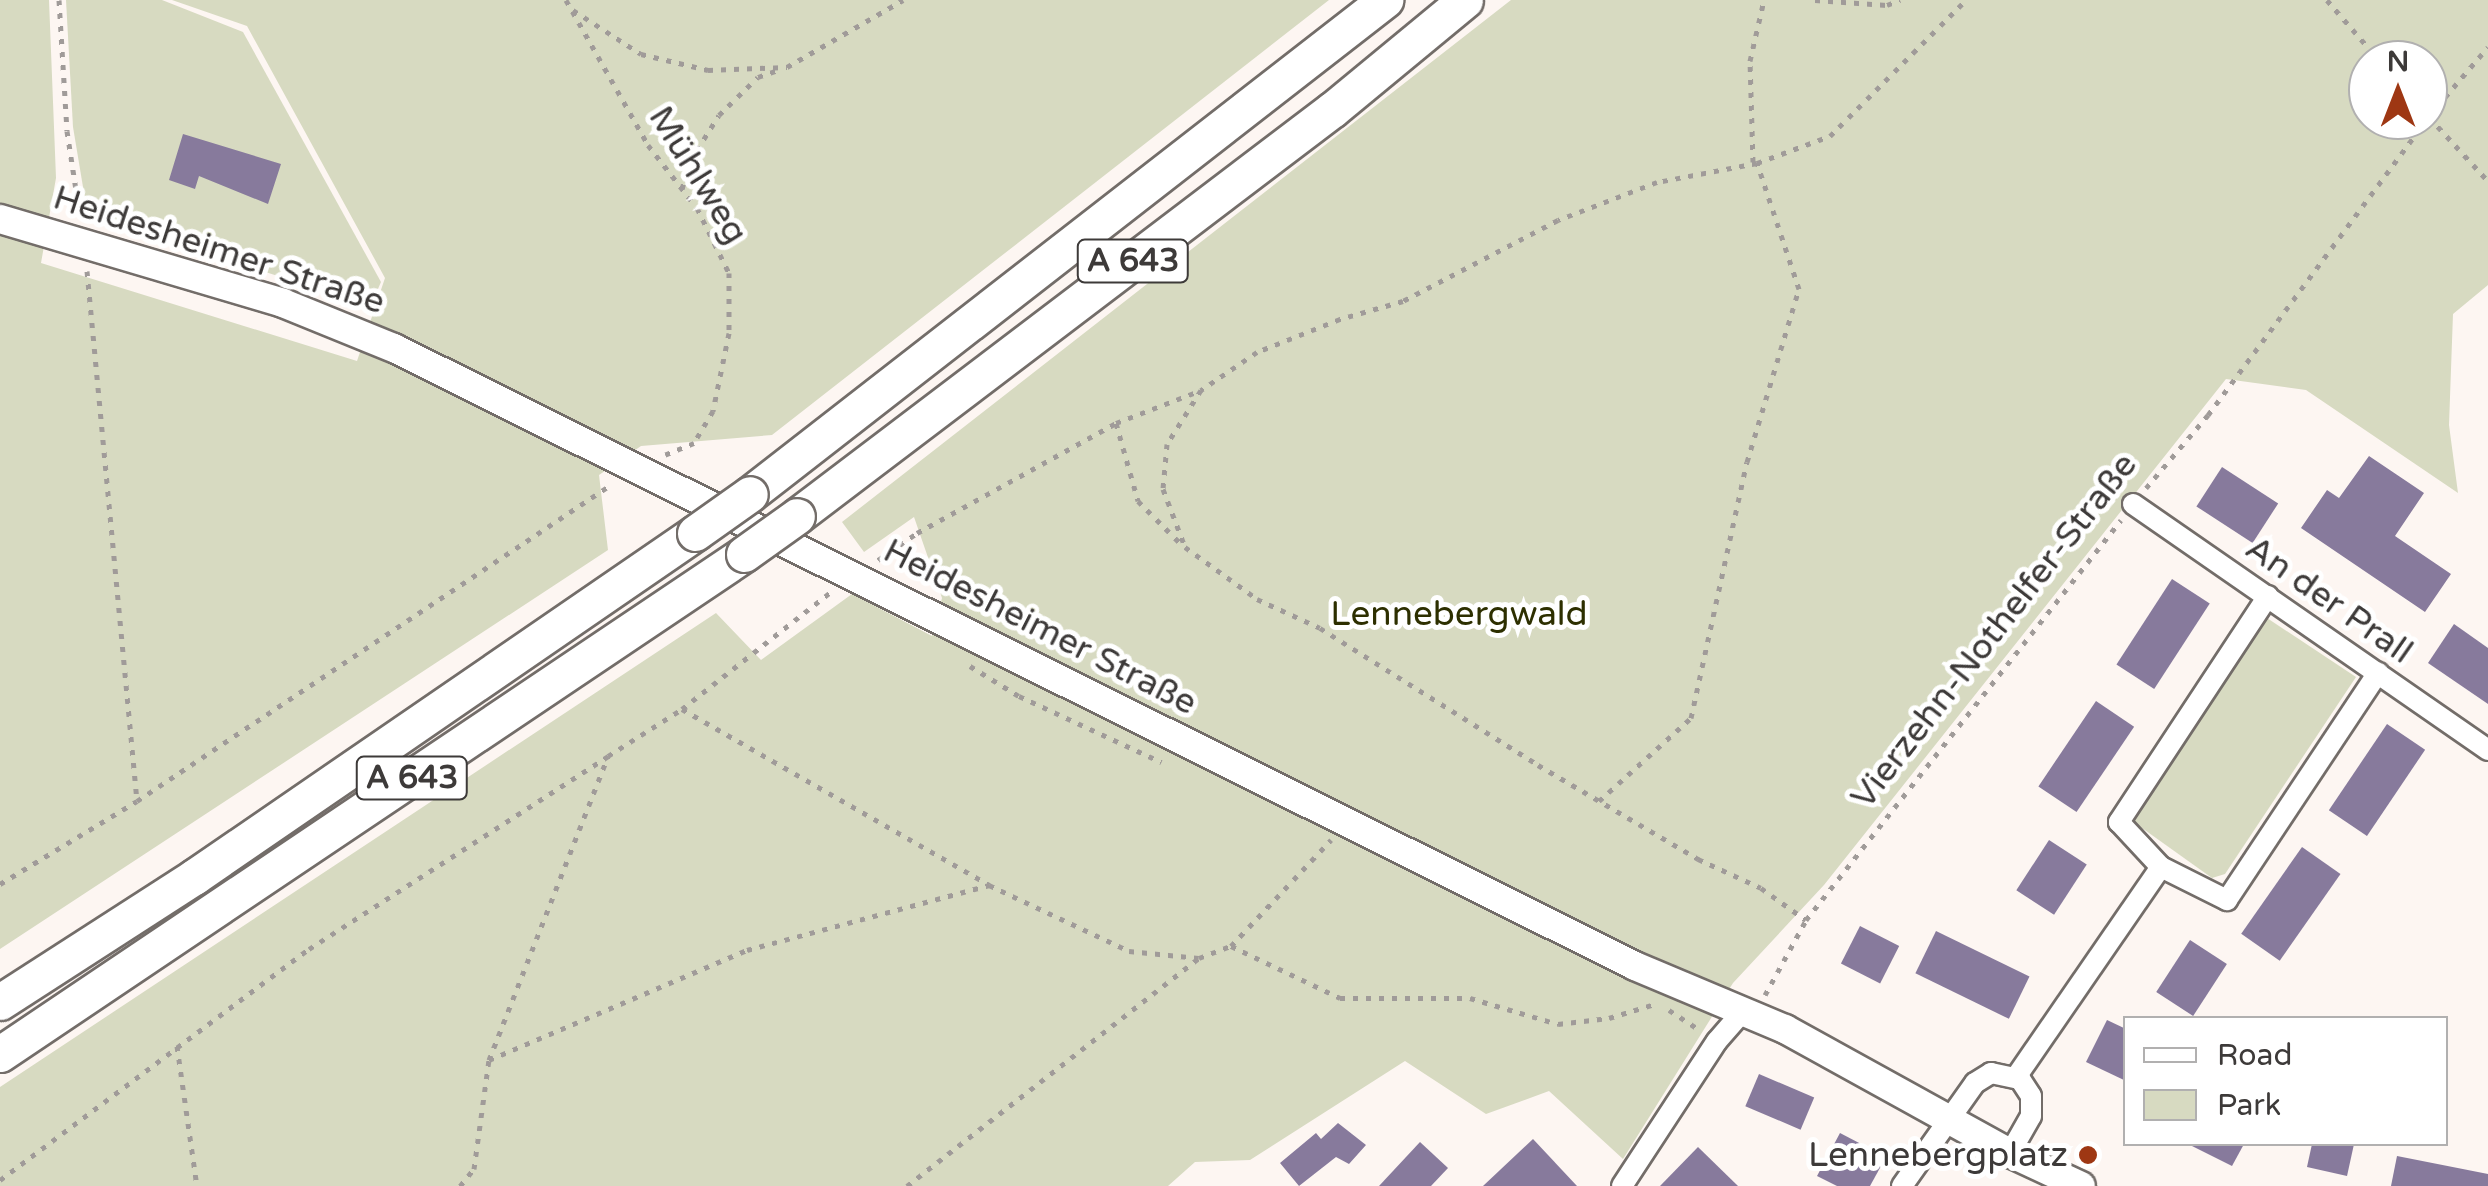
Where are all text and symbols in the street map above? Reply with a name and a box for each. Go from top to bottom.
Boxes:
north arrow [2348,40,2448,140]
text: N [2387,45,2409,79]
street label: Mühlweg [639,99,757,251]
street label: Heidesheimer Straße [48,177,390,323]
road number: A 643 [1076,234,1190,288]
street label: Vierzehn-Nothelfer-Straße [1842,445,2146,817]
street label: An der Prall [2237,527,2421,673]
street label: Heidesheimer Straße [876,530,1204,724]
park label: Lennebergwald [1330,593,1588,635]
road number: A 643 [354,751,470,805]
legend [2123,1016,2448,1146]
text: Road [2217,1037,2292,1074]
text: Park [2217,1087,2281,1124]
place label: Lennebergplatz [1808,1134,2068,1176]
marker: Lennebergplatz [2077,1144,2099,1166]

